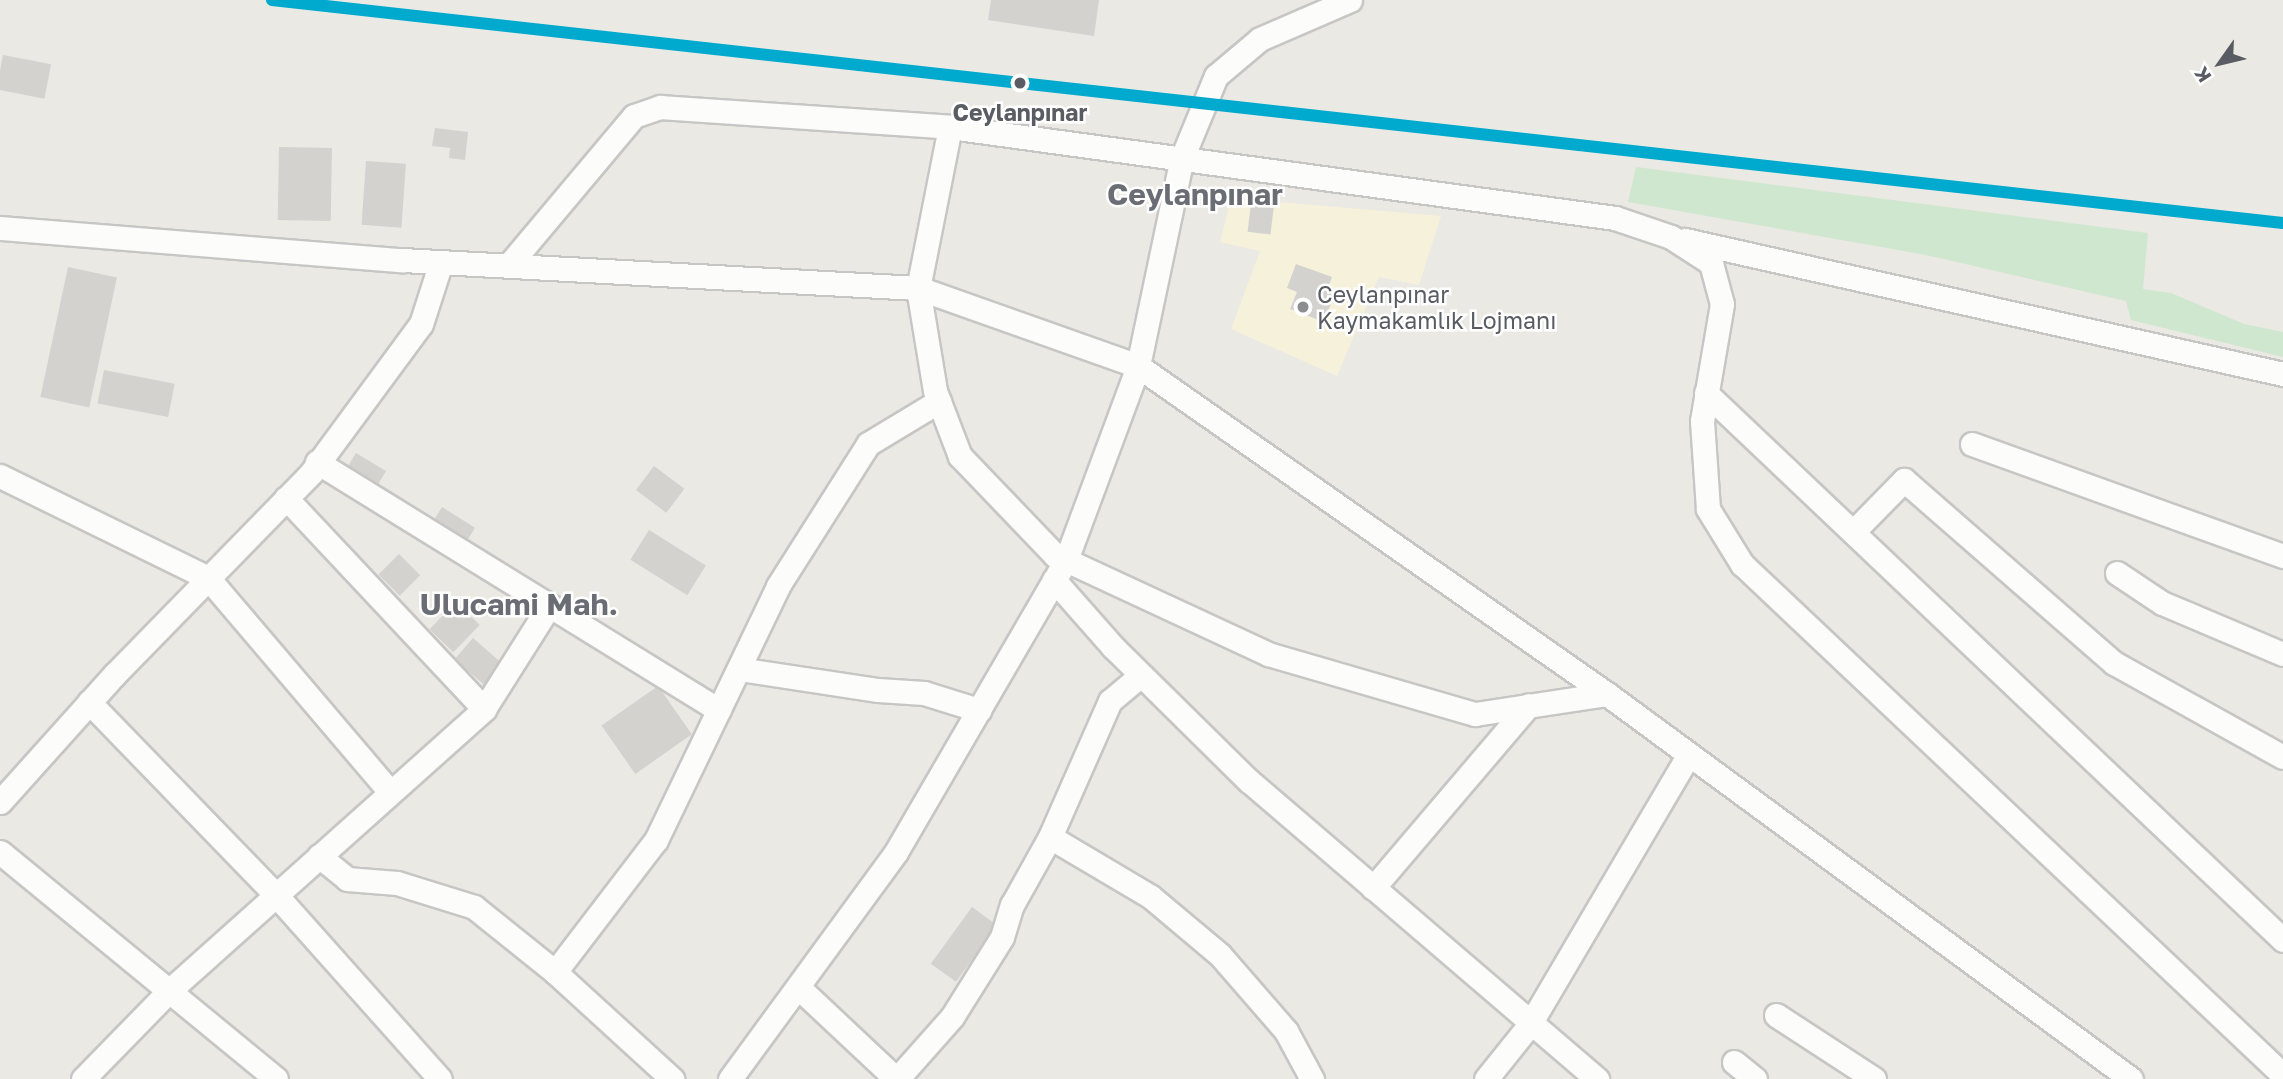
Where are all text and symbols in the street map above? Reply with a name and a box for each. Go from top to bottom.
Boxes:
north arrow [2185,28,2255,98]
text: K [2189,63,2216,87]
marker: Ceylanpınar [1008,71,1032,95]
place label: Ceylanpınar [953,98,1087,126]
district label: Ceylanpınar [1107,176,1283,212]
place label: Ceylanpınar Kaymakamlık Lojmanı [1317,280,1556,334]
marker: Ceylanpınar Kaymakamlık Lojmanı [1295,299,1311,315]
district label: Ulucami Mah. [420,586,618,622]

